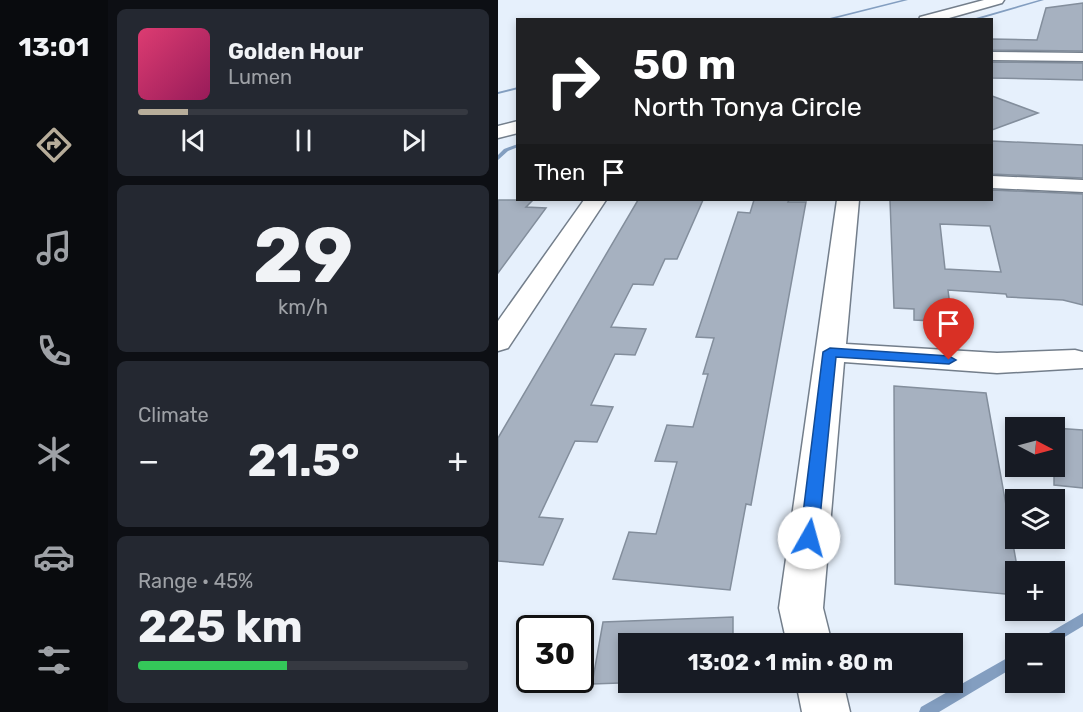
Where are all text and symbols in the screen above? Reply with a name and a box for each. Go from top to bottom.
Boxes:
text: 13:01 [19,31,89,63]
text: Golden Hour [228,38,363,65]
text: 50 m [633,40,736,90]
icon: right [534,42,612,120]
text: Lumen [228,65,292,89]
text: North Tonya Circle [633,91,862,123]
icon: directions [33,124,75,166]
icon: previous [177,124,210,157]
icon: pause [287,124,320,157]
icon: next [397,124,430,157]
icon: arrive [597,156,630,189]
text: Then [534,159,585,186]
text: 29 [253,209,353,302]
icon: music [33,227,75,269]
text: km/h [278,295,328,319]
pin [923,298,974,360]
icon: arrive [932,307,965,340]
icon: phone [33,330,75,372]
text: Climate [138,403,209,427]
north arrow [1005,417,1065,477]
map controls [1005,417,1065,693]
icon: climate [33,433,75,475]
text: 21.5° [247,434,359,487]
text: − [138,441,159,480]
text: + [447,441,468,480]
button: layers [1005,489,1065,549]
position arrow [777,506,841,570]
icon: car [33,536,75,578]
button: + [1005,561,1065,621]
text: Range · 45% [138,569,253,593]
text: 225 km [138,600,303,653]
speed limit sign: 30 [516,615,594,693]
button: − [1005,633,1065,693]
icon: filters [33,639,75,681]
text: 13:02 · 1 min · 80 m [688,649,893,676]

